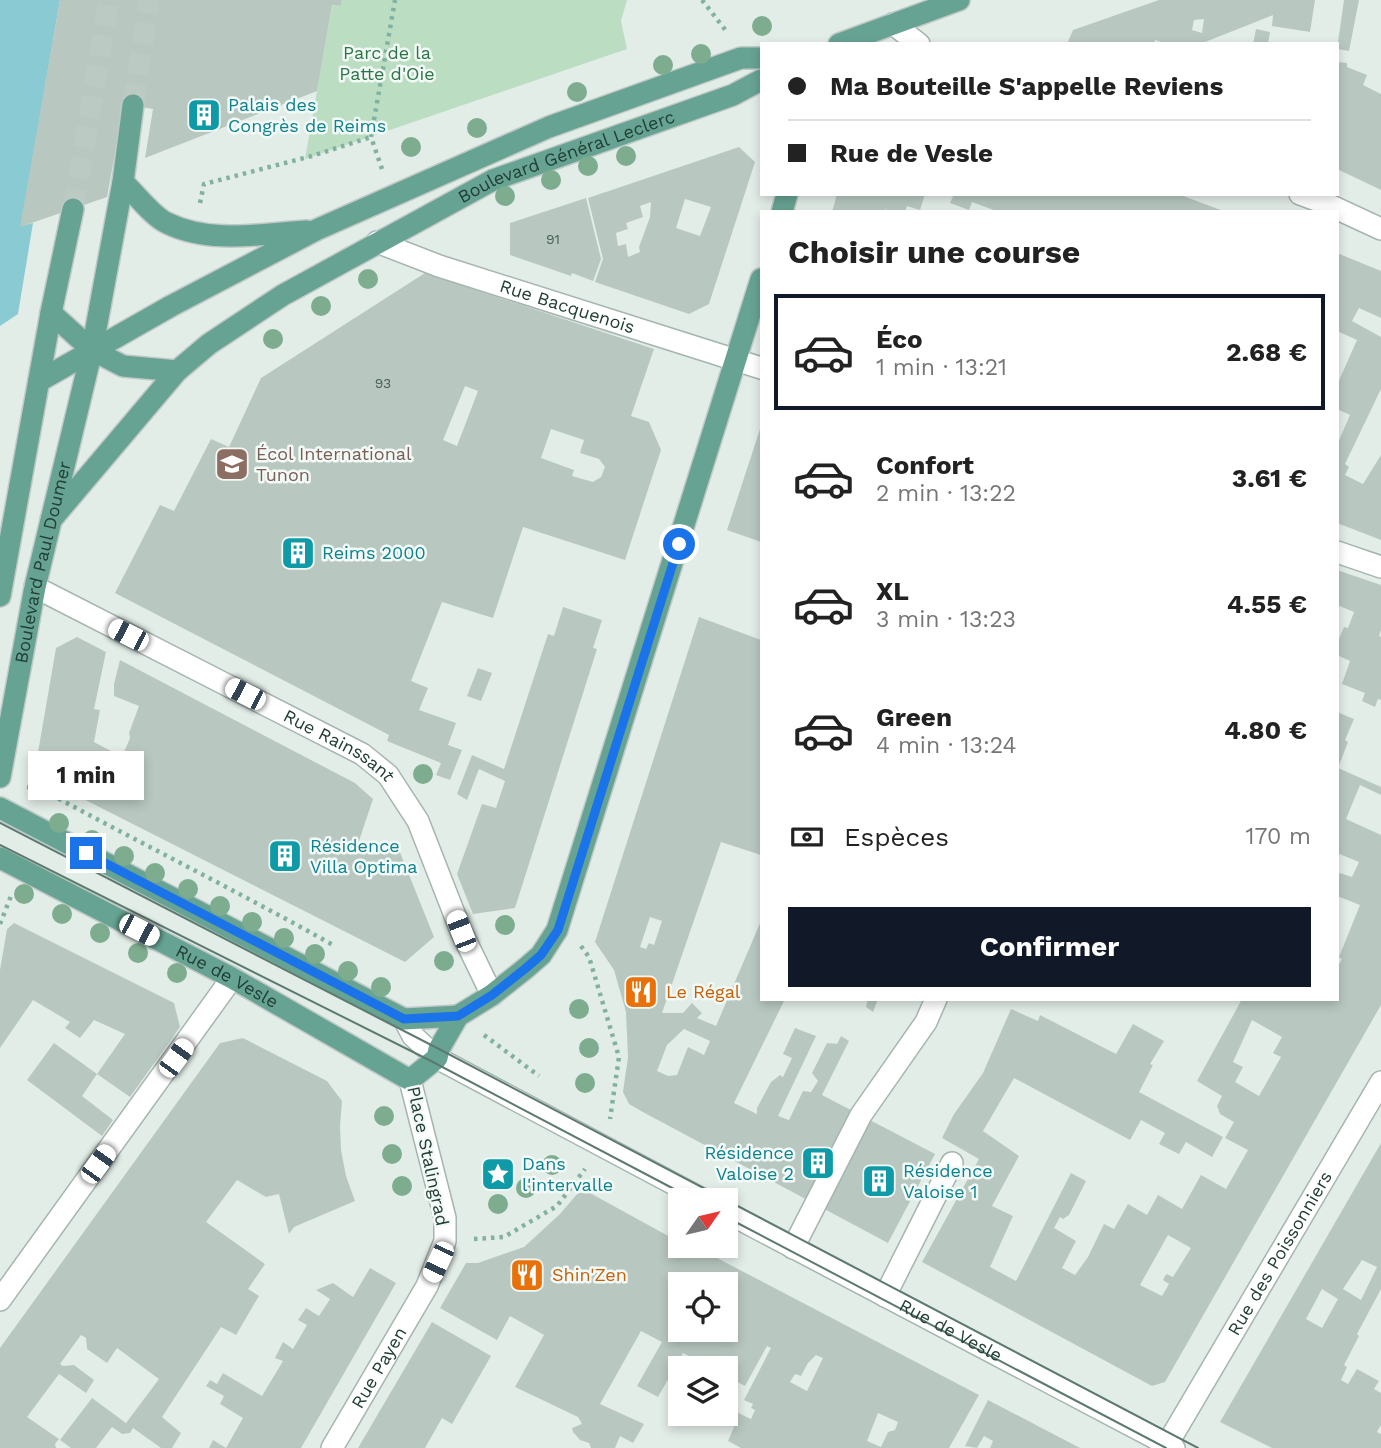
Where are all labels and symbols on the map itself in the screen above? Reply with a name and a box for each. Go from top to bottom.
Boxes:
park label: Parc de la Patte d'Oie [339,42,435,84]
place label: Palais des Congrès de Reims [228,94,386,136]
building icon: Palais des Congrès de Reims [185,96,223,134]
street label: Boulevard Général Leclerc [454,106,677,207]
house number: 91 [546,231,560,247]
street label: Rue Bacquenois [497,275,638,337]
house number: 93 [375,375,391,391]
place label: Écol International Tunon [256,443,412,485]
school or university icon: Écol International Tunon [213,445,251,483]
street label: Boulevard Paul Doumer [10,459,75,665]
route start [663,528,695,560]
building icon: Reims 2000 [279,534,317,572]
place label: Reims 2000 [322,542,426,563]
car [105,616,152,654]
car [222,675,269,713]
street label: Rue Rainssant [280,705,400,785]
callout: 1 min [28,752,144,800]
place label: Résidence Villa Optima [310,835,418,877]
route end [70,837,102,869]
building icon: Résidence Villa Optima [266,837,304,875]
car [444,908,479,954]
car [116,911,163,949]
street label: Rue de Vesle [172,940,282,1012]
restaurant icon: Le Régal [622,973,660,1011]
place label: Le Régal [666,981,741,1002]
car [156,1035,197,1081]
street label: Place Stalingrad [403,1084,454,1228]
car [78,1141,119,1187]
place label: Résidence Valoise 2 [704,1142,794,1184]
building icon: Résidence Valoise 2 [799,1144,837,1182]
place label: Dans l'intervalle [522,1153,613,1195]
place icon: Dans l'intervalle [479,1155,517,1193]
place label: Résidence Valoise 1 [903,1160,993,1202]
building icon: Résidence Valoise 1 [860,1162,898,1200]
street label: Rue des Poissonniers [1223,1167,1336,1339]
north arrow [668,1188,738,1258]
car [420,1239,457,1285]
restaurant icon: Shin'Zen [508,1256,546,1294]
place label: Shin'Zen [552,1264,627,1285]
street label: Rue de Vesle [896,1294,1006,1366]
street label: Rue Payen [347,1323,411,1412]

